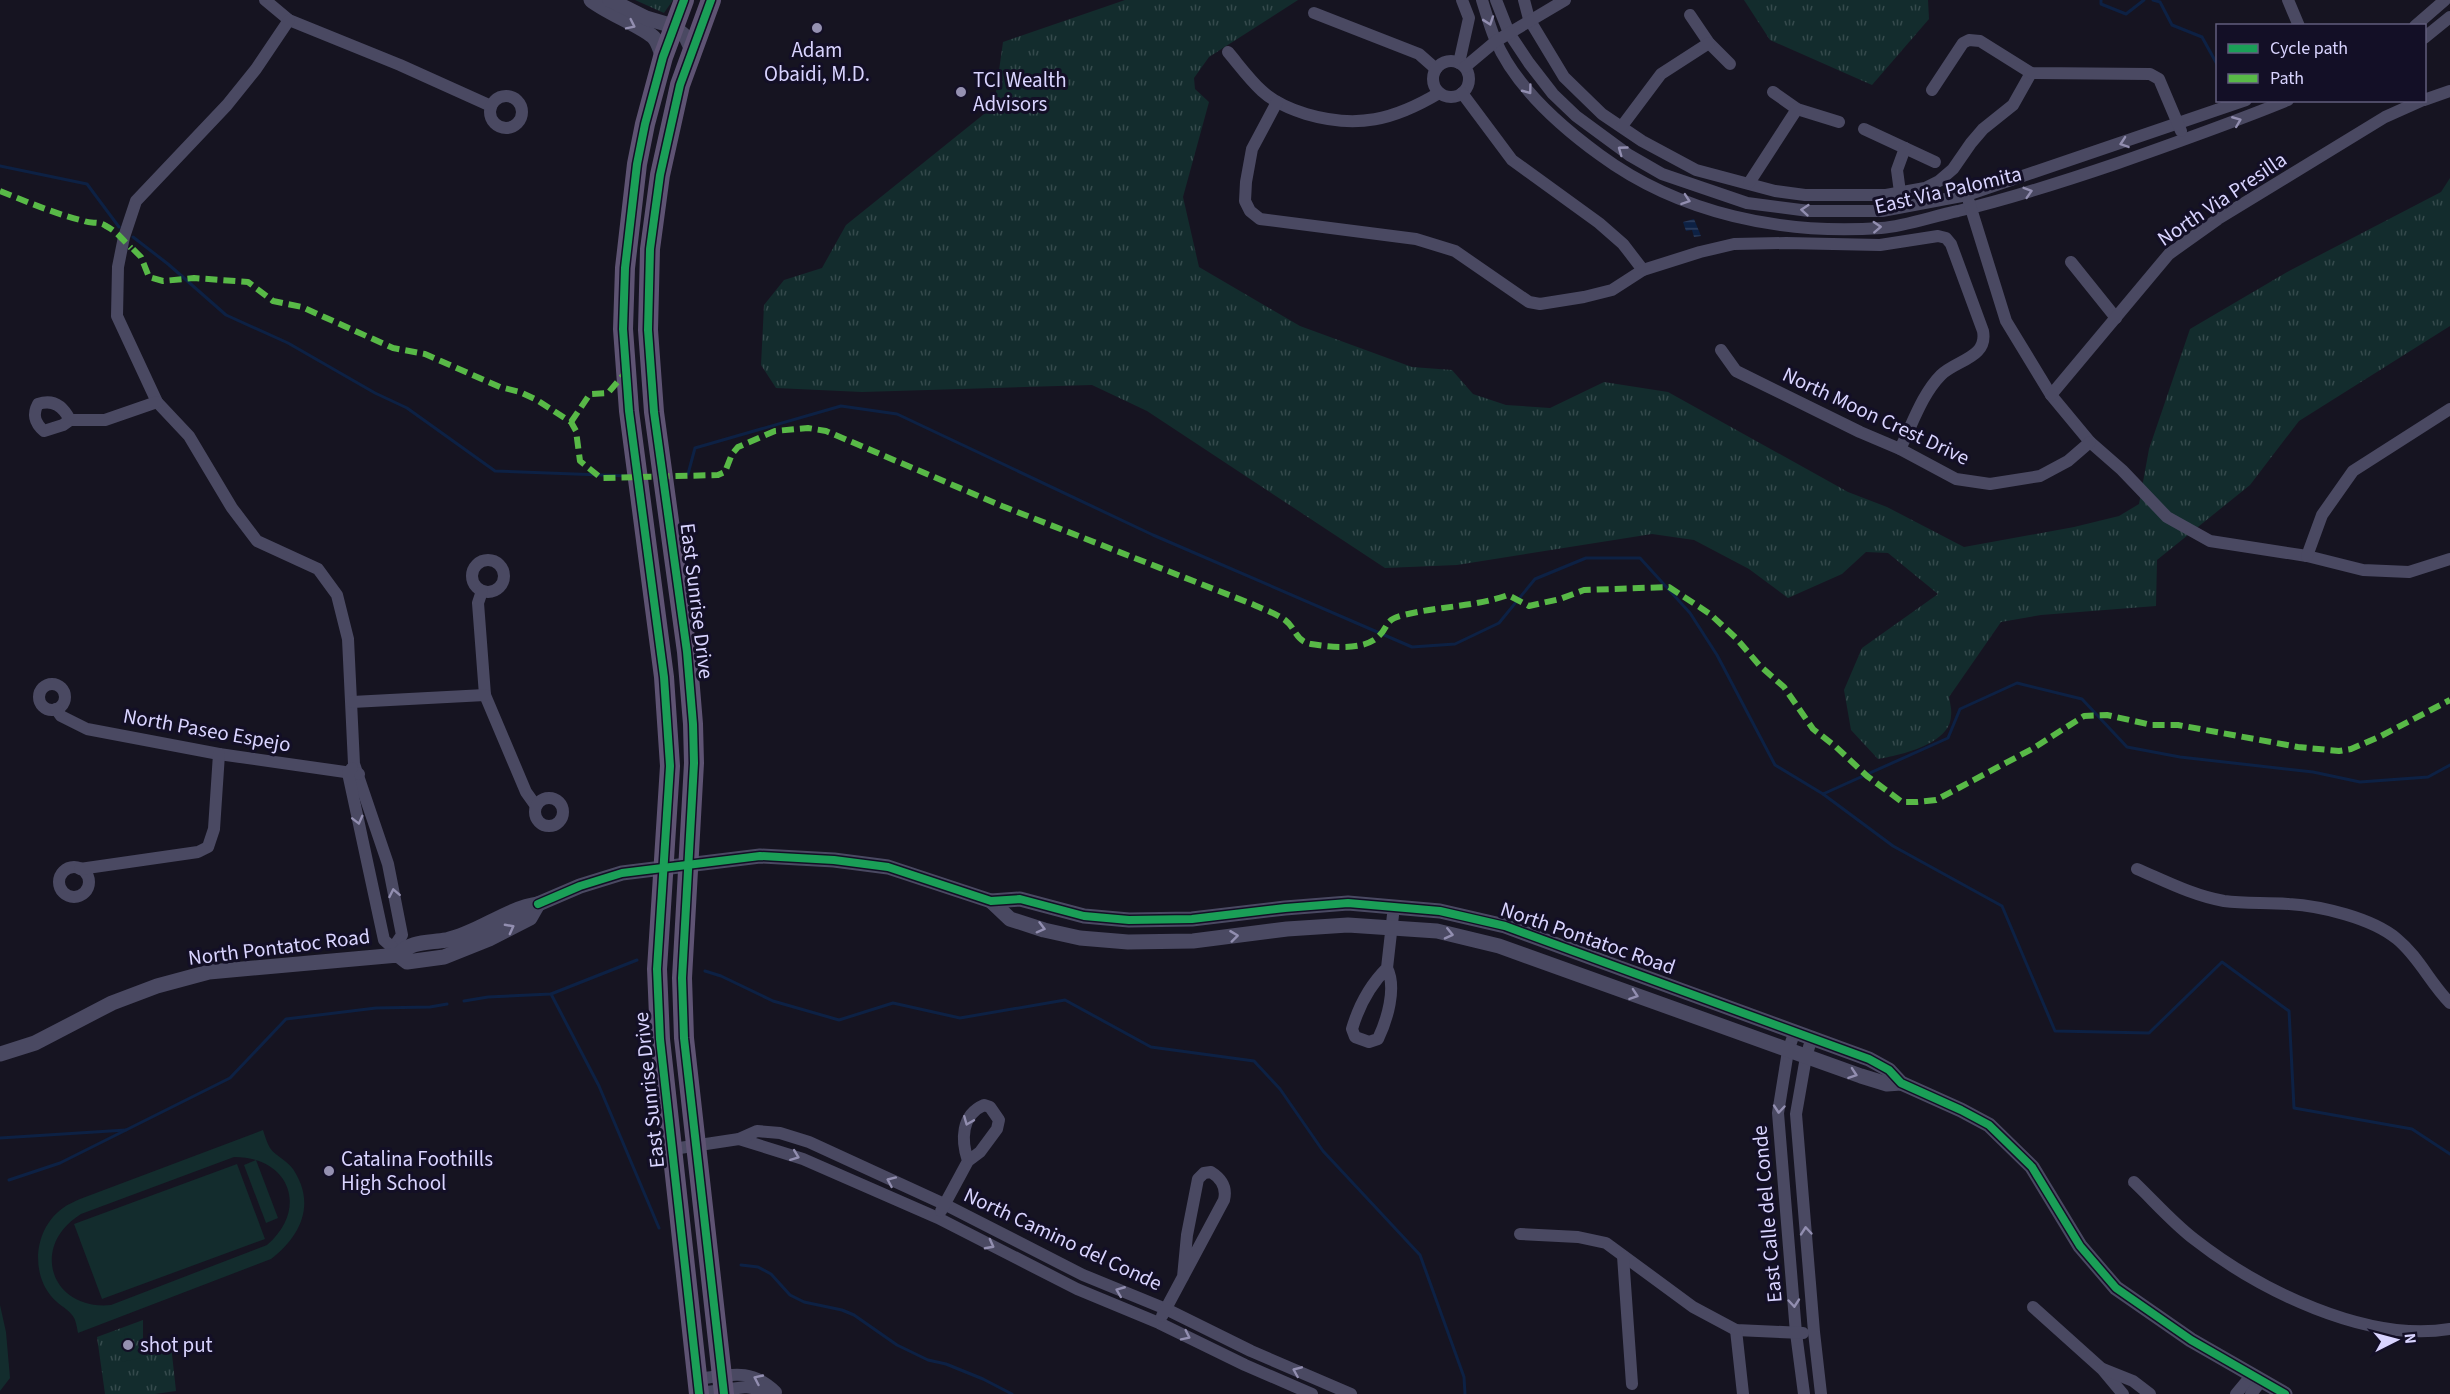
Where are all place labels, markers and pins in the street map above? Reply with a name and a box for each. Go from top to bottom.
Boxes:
marker: Adam Obaidi, M.D. [810,21,824,35]
place label: Adam Obaidi, M.D. [764,35,870,89]
place label: TCI Wealth Advisors [973,65,1067,119]
marker: TCI Wealth Advisors [954,85,968,99]
place label: Catalina Foothills High School [341,1144,493,1198]
marker: Catalina Foothills High School [322,1164,336,1178]
place label: shot put [140,1330,213,1360]
marker: shot put [121,1338,135,1352]

